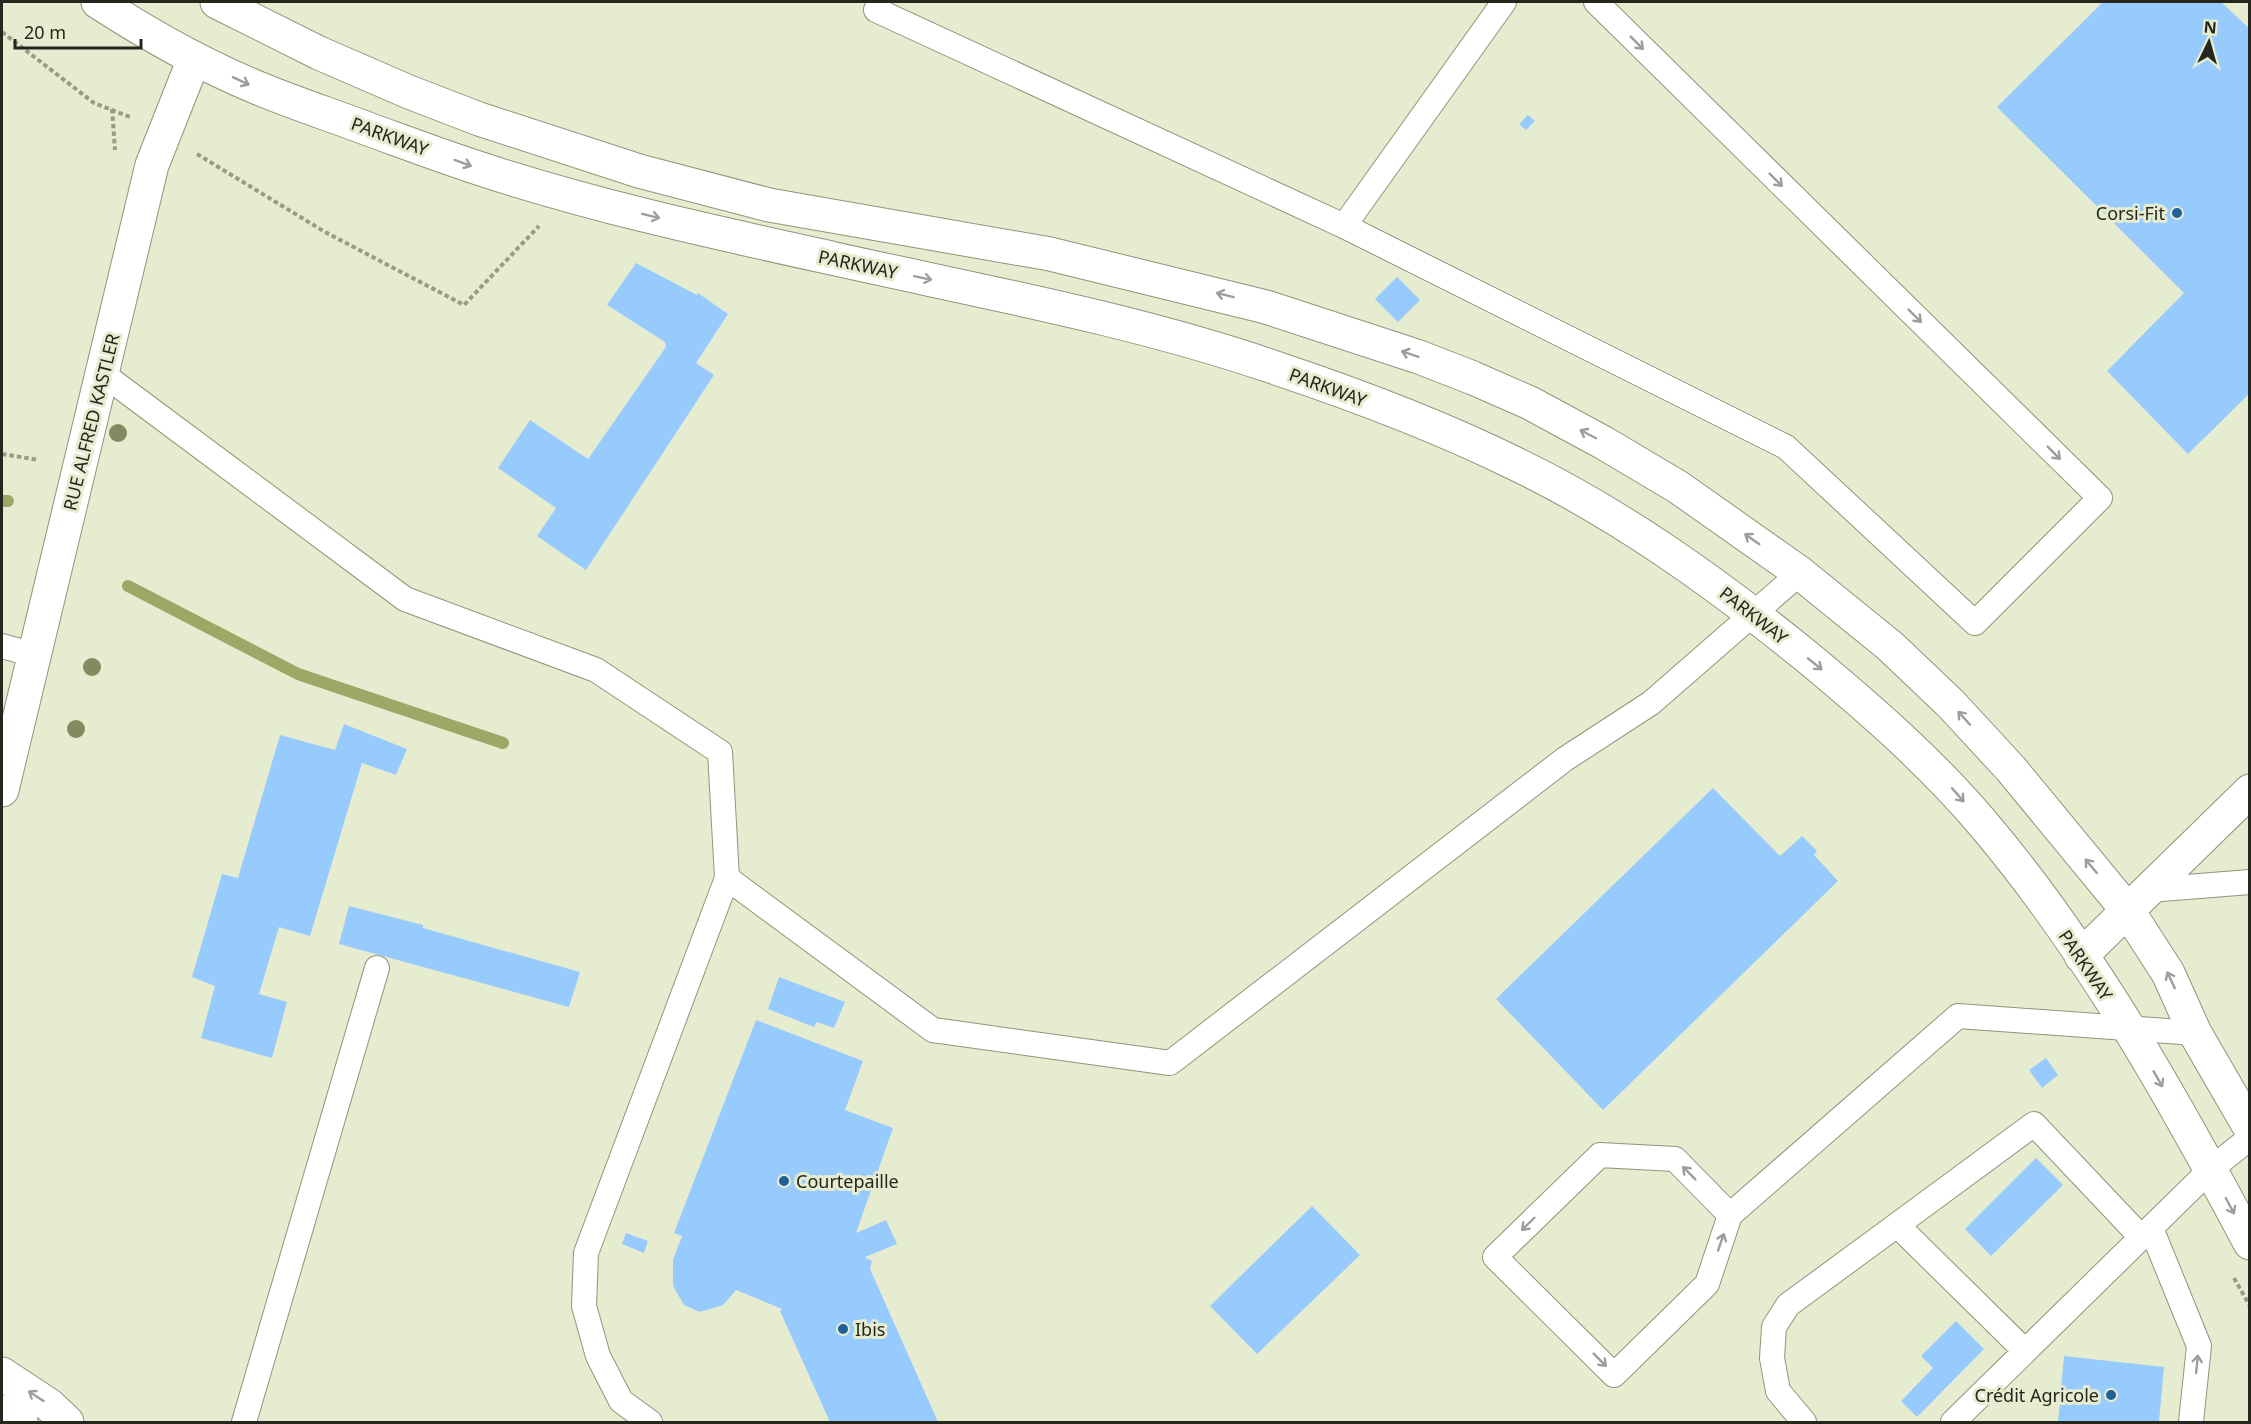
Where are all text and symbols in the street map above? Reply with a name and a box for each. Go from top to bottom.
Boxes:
scale bar [15,12,141,50]
north arrow [2179,12,2239,72]
text: N [2203,16,2218,39]
text: 20 m [24,20,66,44]
one-way arrow [1630,35,1645,50]
one-way arrow [231,75,249,87]
street label: PARKWAY [348,111,433,161]
one-way arrow [453,158,472,169]
one-way arrow [1769,172,1784,187]
place label: Corsi-Fit [2096,201,2165,225]
marker: Corsi-Fit [2170,206,2184,220]
one-way arrow [641,211,660,223]
street label: PARKWAY [816,244,901,284]
one-way arrow [913,273,932,285]
one-way arrow [1215,289,1234,301]
one-way arrow [1908,309,1923,324]
street label: RUE ALFRED KASTLER [57,331,125,513]
one-way arrow [1401,348,1420,359]
street label: PARKWAY [1286,362,1371,412]
one-way arrow [1580,428,1597,440]
one-way arrow [2047,446,2062,461]
one-way arrow [1744,533,1760,545]
street label: PARKWAY [1715,581,1794,650]
one-way arrow [1807,657,1823,670]
one-way arrow [1957,710,1971,725]
one-way arrow [1951,787,1965,802]
one-way arrow [2084,858,2097,874]
street label: PARKWAY [2054,925,2119,1006]
one-way arrow [2164,972,2176,990]
one-way arrow [2153,1070,2165,1087]
one-way arrow [1682,1166,1697,1181]
place label: Courtepaille [796,1169,899,1193]
marker: Courtepaille [777,1174,791,1188]
one-way arrow [2224,1197,2236,1214]
one-way arrow [1521,1216,1536,1231]
one-way arrow [1717,1233,1728,1252]
place label: Ibis [855,1317,885,1341]
marker: Ibis [836,1322,850,1336]
one-way arrow [1592,1353,1607,1368]
one-way arrow [2192,1355,2203,1375]
place label: Crédit Agricole [1975,1383,2099,1407]
marker: Crédit Agricole [2104,1388,2118,1402]
one-way arrow [28,1390,45,1402]

